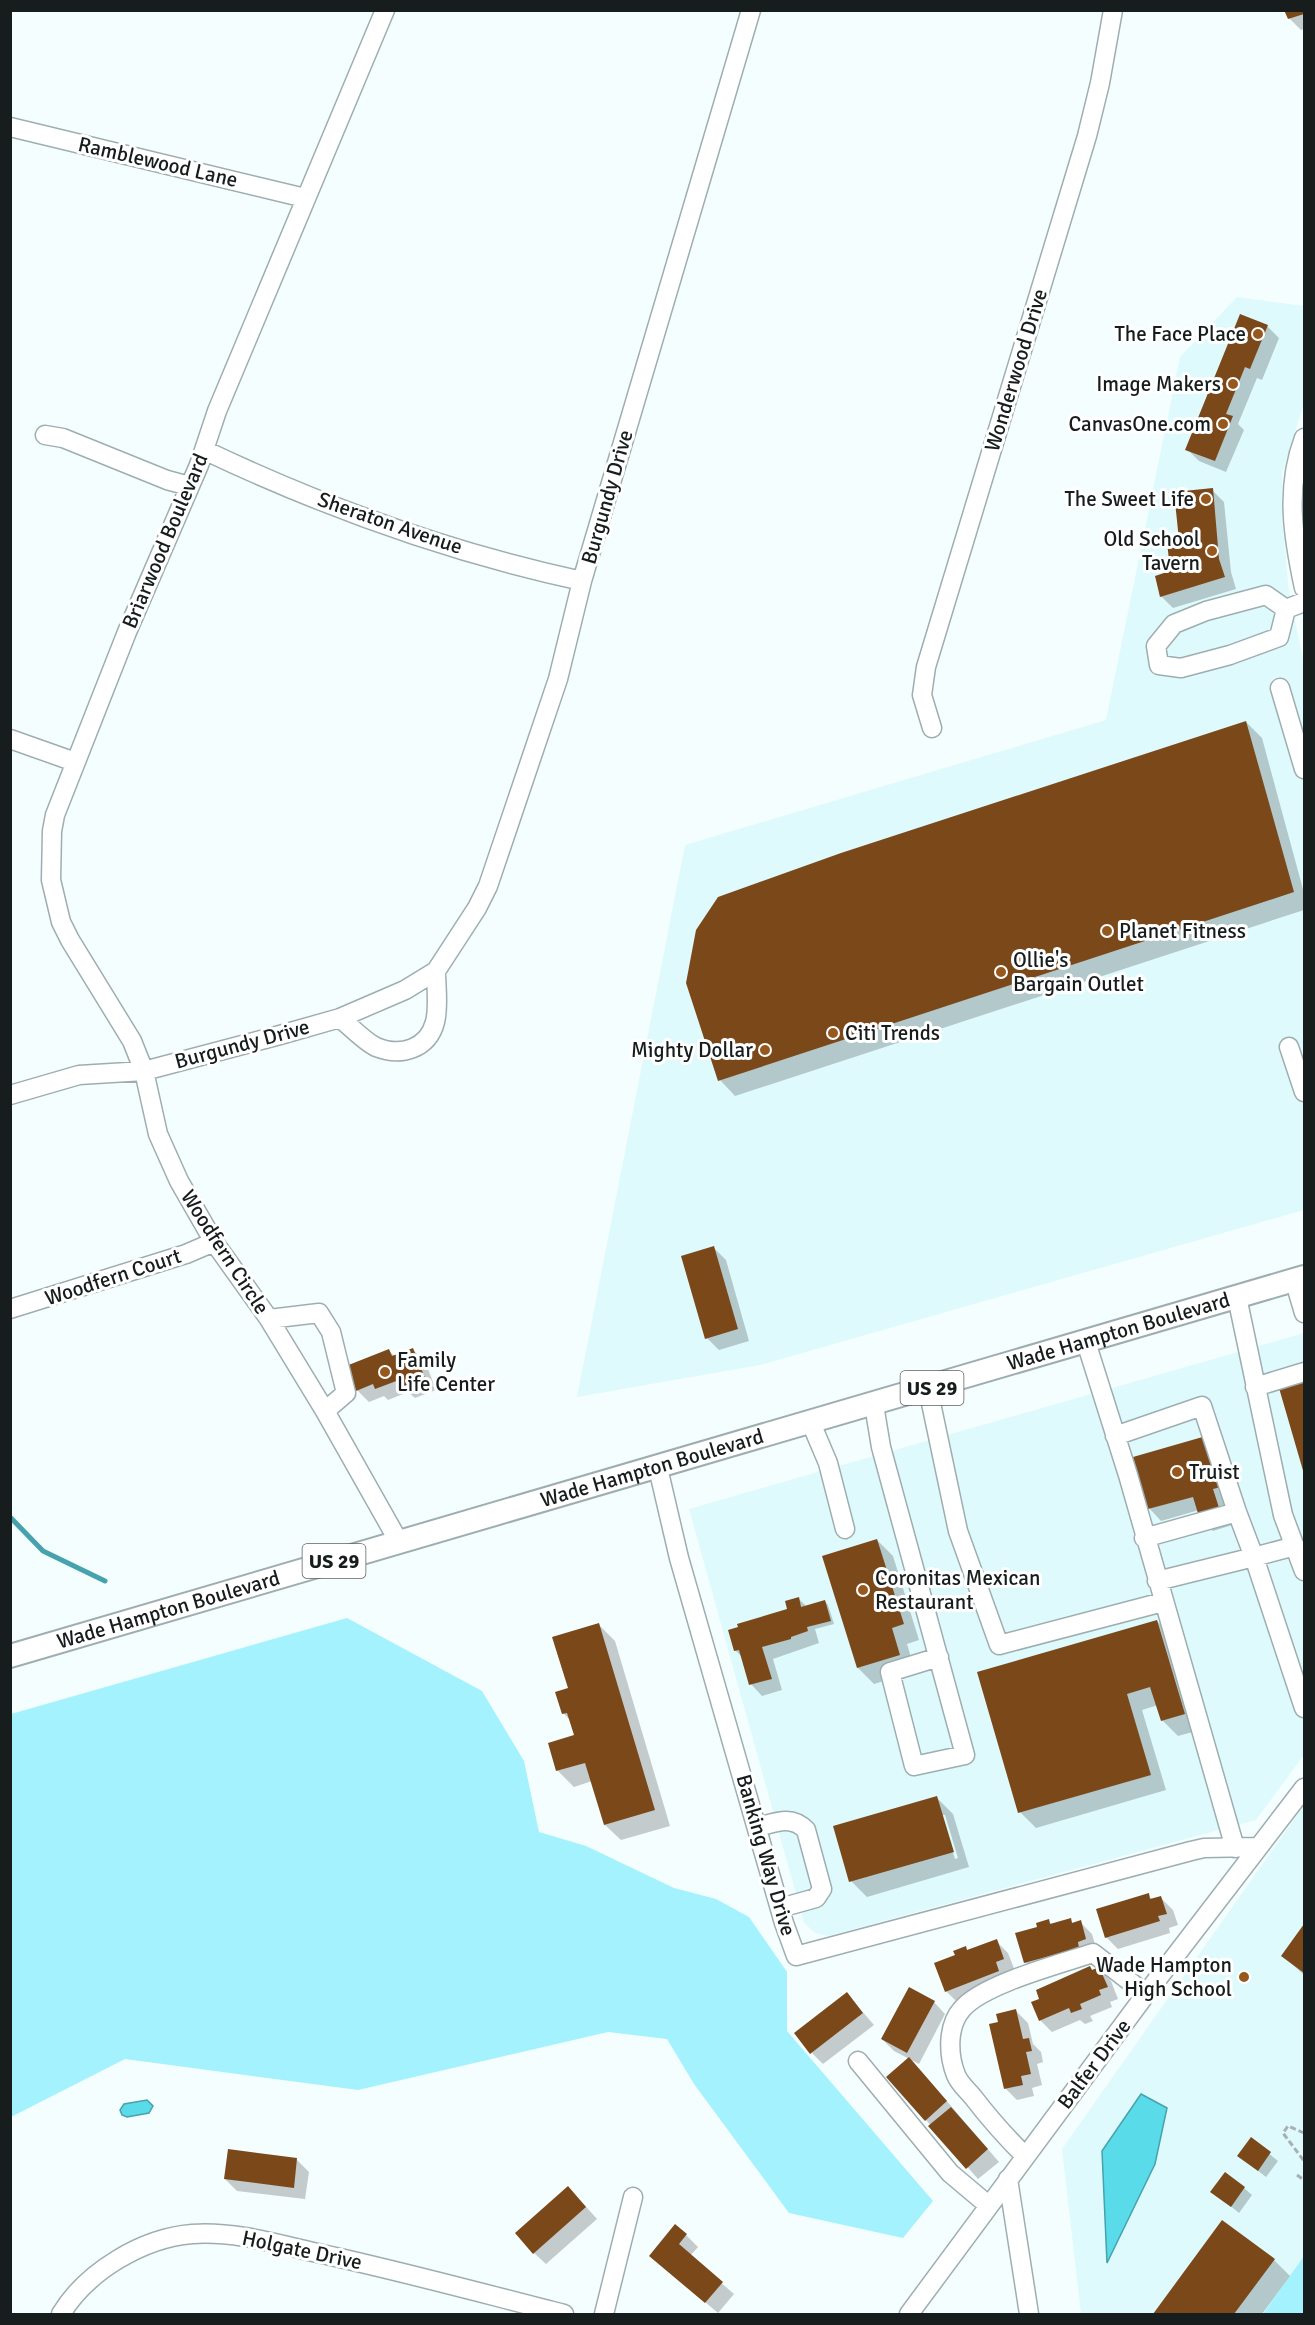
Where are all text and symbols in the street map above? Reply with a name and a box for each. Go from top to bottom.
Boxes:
street label: Ramblewood Lane [76,131,240,193]
street label: Wonderwood Drive [979,286,1053,454]
place label: The Face Place [1114,321,1246,347]
marker: The Face Place [1251,327,1265,341]
place label: Image Makers [1096,371,1221,397]
marker: Image Makers [1226,377,1240,391]
place label: CanvasOne.com [1069,411,1211,437]
marker: CanvasOne.com [1216,417,1230,431]
street label: Burgundy Drive [575,427,639,567]
street label: Briarwood Boulevard [116,450,214,632]
street label: Sheraton Avenue [314,486,466,560]
place label: The Sweet Life [1064,486,1194,512]
marker: The Sweet Life [1199,492,1213,506]
place label: Old School Tavern [1103,526,1200,576]
marker: Old School Tavern [1205,544,1219,558]
place label: Planet Fitness [1119,918,1246,944]
marker: Planet Fitness [1100,924,1114,938]
place label: Ollie's Bargain Outlet [1013,947,1144,997]
marker: Ollie's Bargain Outlet [994,965,1008,979]
street label: Burgundy Drive [172,1014,312,1074]
place label: Citi Trends [845,1020,940,1046]
marker: Citi Trends [826,1026,840,1040]
place label: Mighty Dollar [631,1037,753,1063]
marker: Mighty Dollar [758,1043,772,1057]
street label: Woodfern Circle [175,1185,275,1319]
street label: Woodfern Court [42,1243,184,1311]
street label: Wade Hampton Boulevard [1004,1286,1233,1376]
place label: Family Life Center [397,1347,495,1397]
marker: Family Life Center [378,1365,392,1379]
road number: US 29 [900,1371,964,1405]
street label: Wade Hampton Boulevard [537,1423,767,1513]
place label: Truist [1189,1459,1240,1485]
marker: Truist [1170,1465,1184,1479]
road number: US 29 [302,1544,366,1578]
street label: Wade Hampton Boulevard [54,1565,283,1655]
place label: Coronitas Mexican Restaurant [875,1565,1040,1615]
marker: Coronitas Mexican Restaurant [856,1583,870,1597]
street label: Banking Way Drive [730,1771,802,1939]
place label: Wade Hampton High School [1096,1952,1232,2002]
marker: Wade Hampton High School [1237,1970,1251,1984]
street label: Balfer Drive [1052,2014,1136,2114]
street label: Holgate Drive [240,2225,364,2275]

